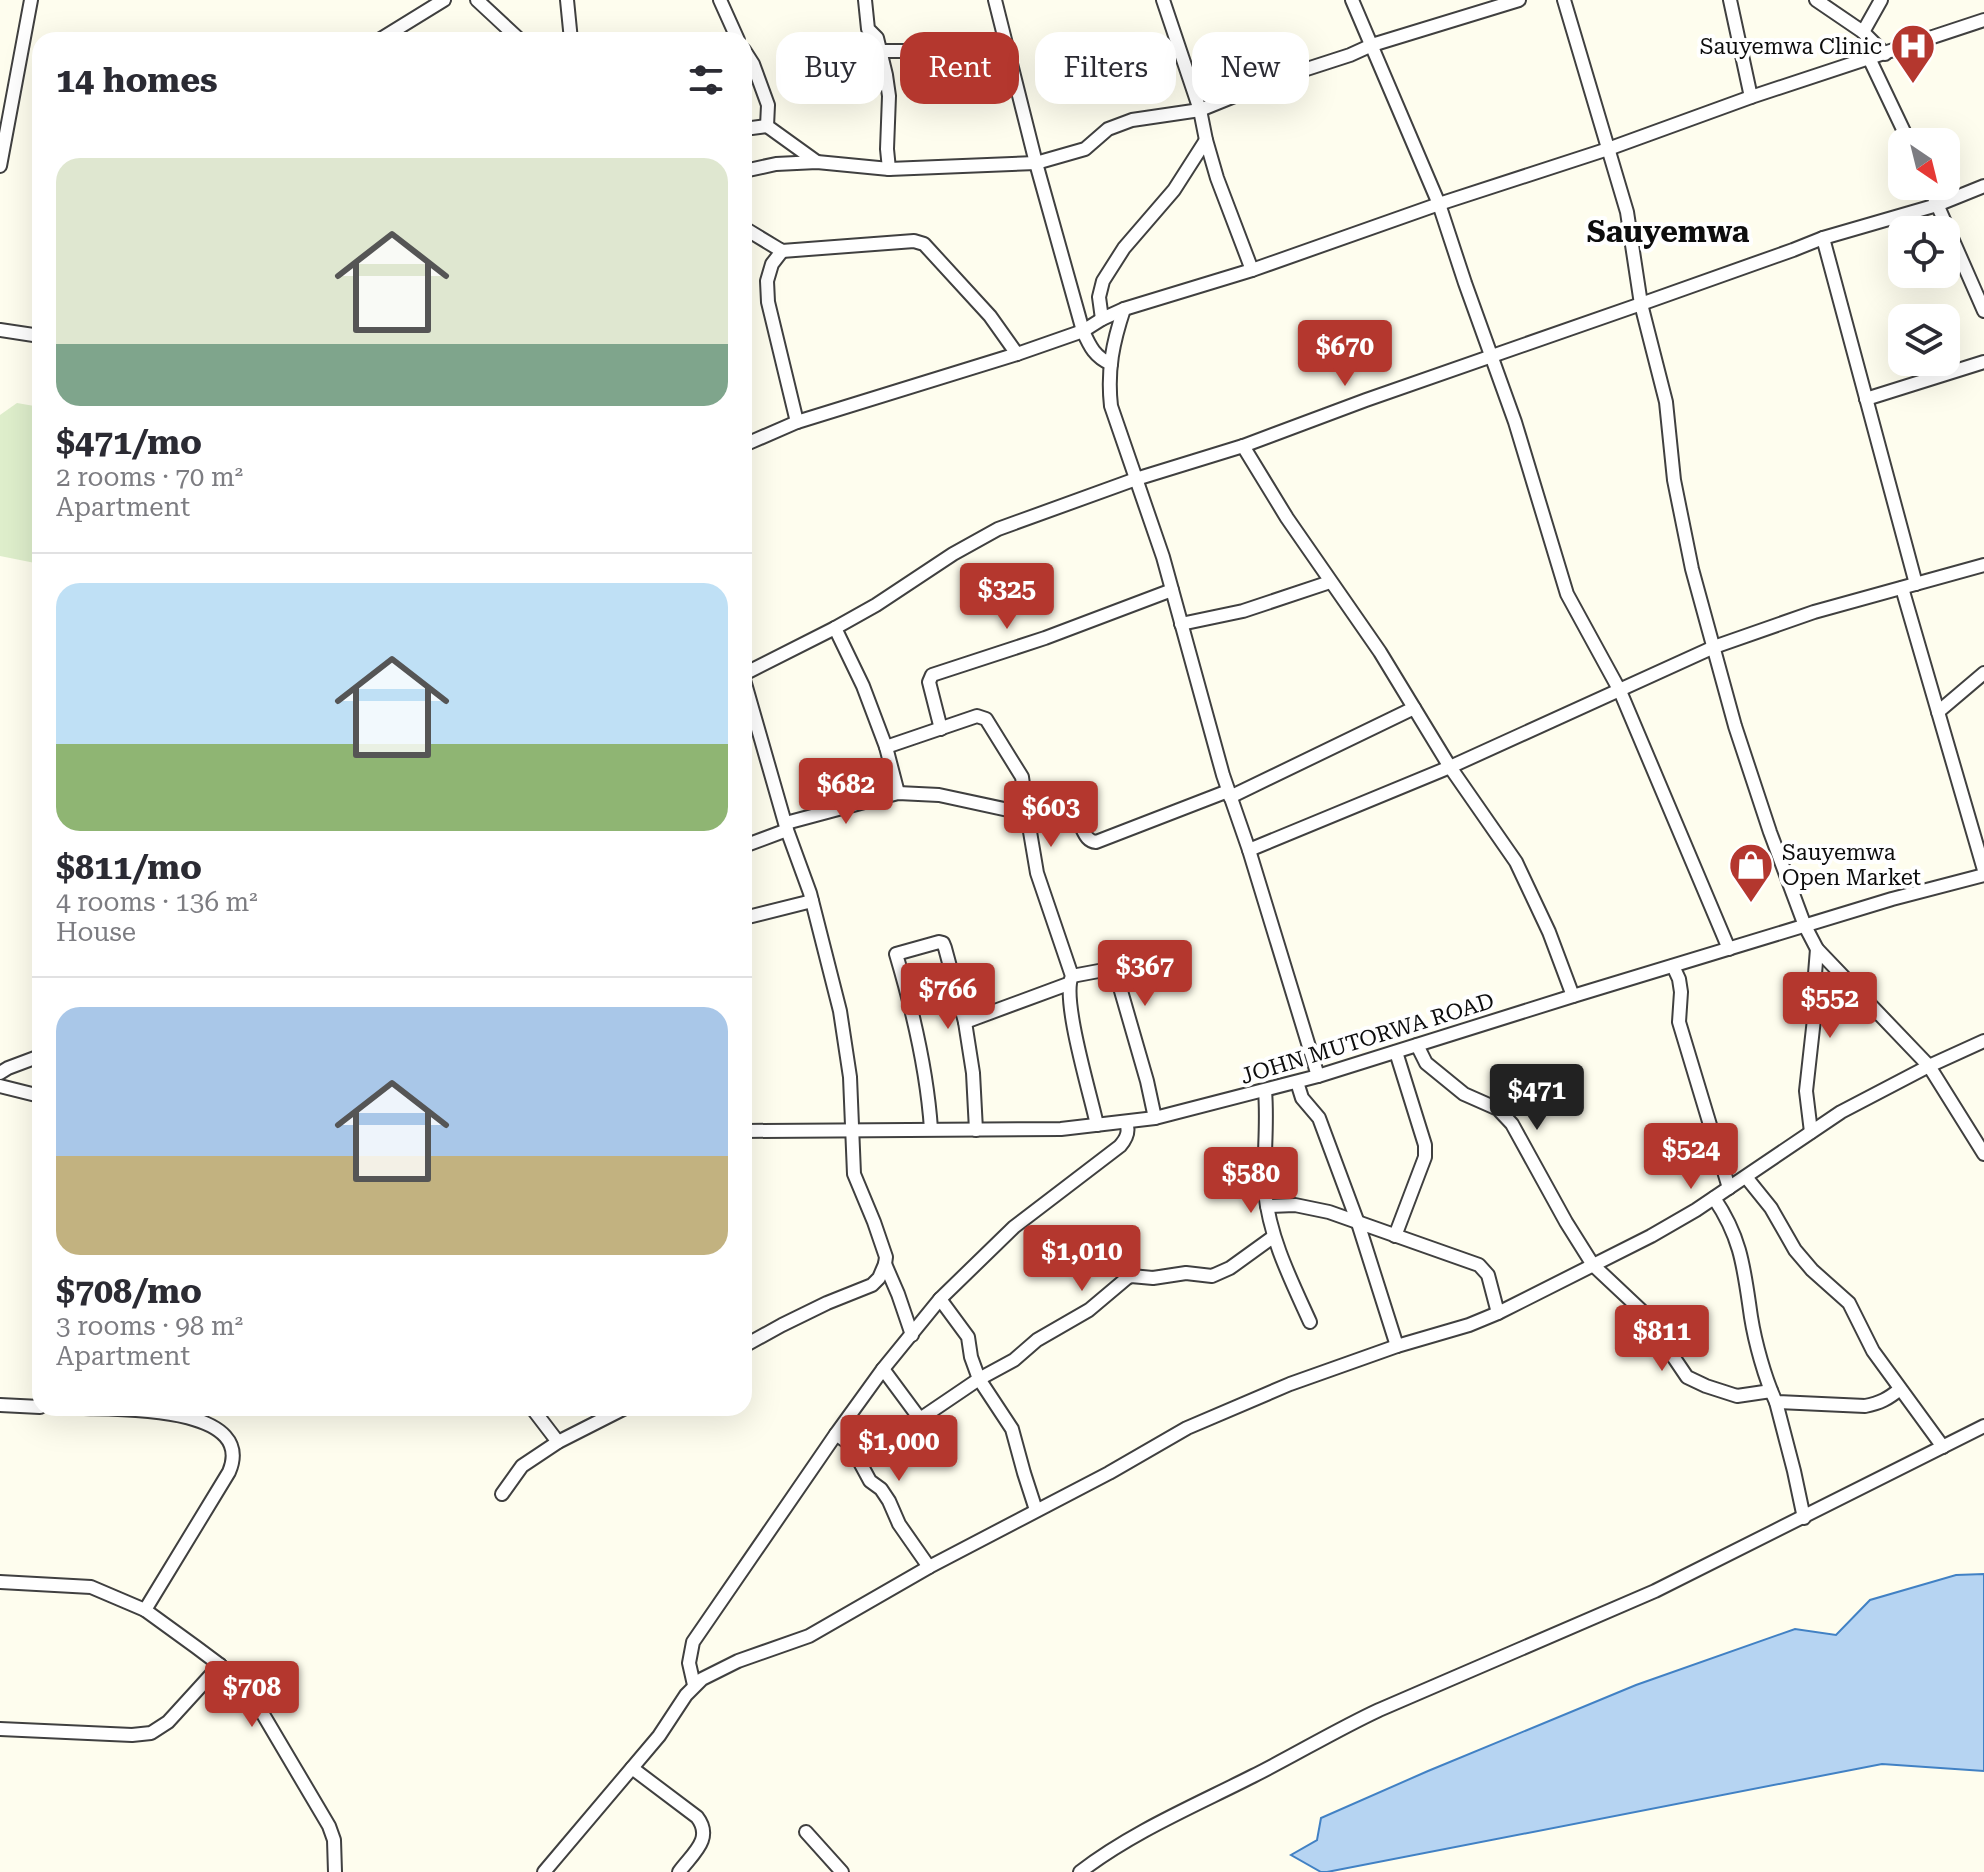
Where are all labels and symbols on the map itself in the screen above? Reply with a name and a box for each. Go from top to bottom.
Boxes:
hospital icon: Sauyemwa Clinic [1889,22,1937,85]
place label: Sauyemwa Clinic [1700,34,1882,59]
north arrow [1888,128,1960,200]
district label: Sauyemwa [1587,214,1750,249]
pin: $670 [1298,320,1392,388]
pin: $325 [960,563,1054,631]
pin: $682 [799,758,893,826]
pin: $603 [1004,781,1098,849]
place label: Sauyemwa Open Market [1782,840,1921,890]
shop icon: Sauyemwa Open Market [1727,841,1775,904]
pin: $367 [1098,940,1192,1008]
pin: $766 [901,963,995,1031]
pin: $552 [1783,972,1877,1040]
street label: JOHN MUTORWA ROAD [1237,988,1497,1089]
pin: $471 [1490,1064,1584,1132]
pin: $524 [1644,1123,1738,1191]
pin: $580 [1204,1147,1298,1215]
pin: $1,010 [1017,1225,1147,1293]
pin: $811 [1615,1305,1709,1373]
pin: $1,000 [834,1415,964,1483]
pin: $708 [205,1661,299,1729]

